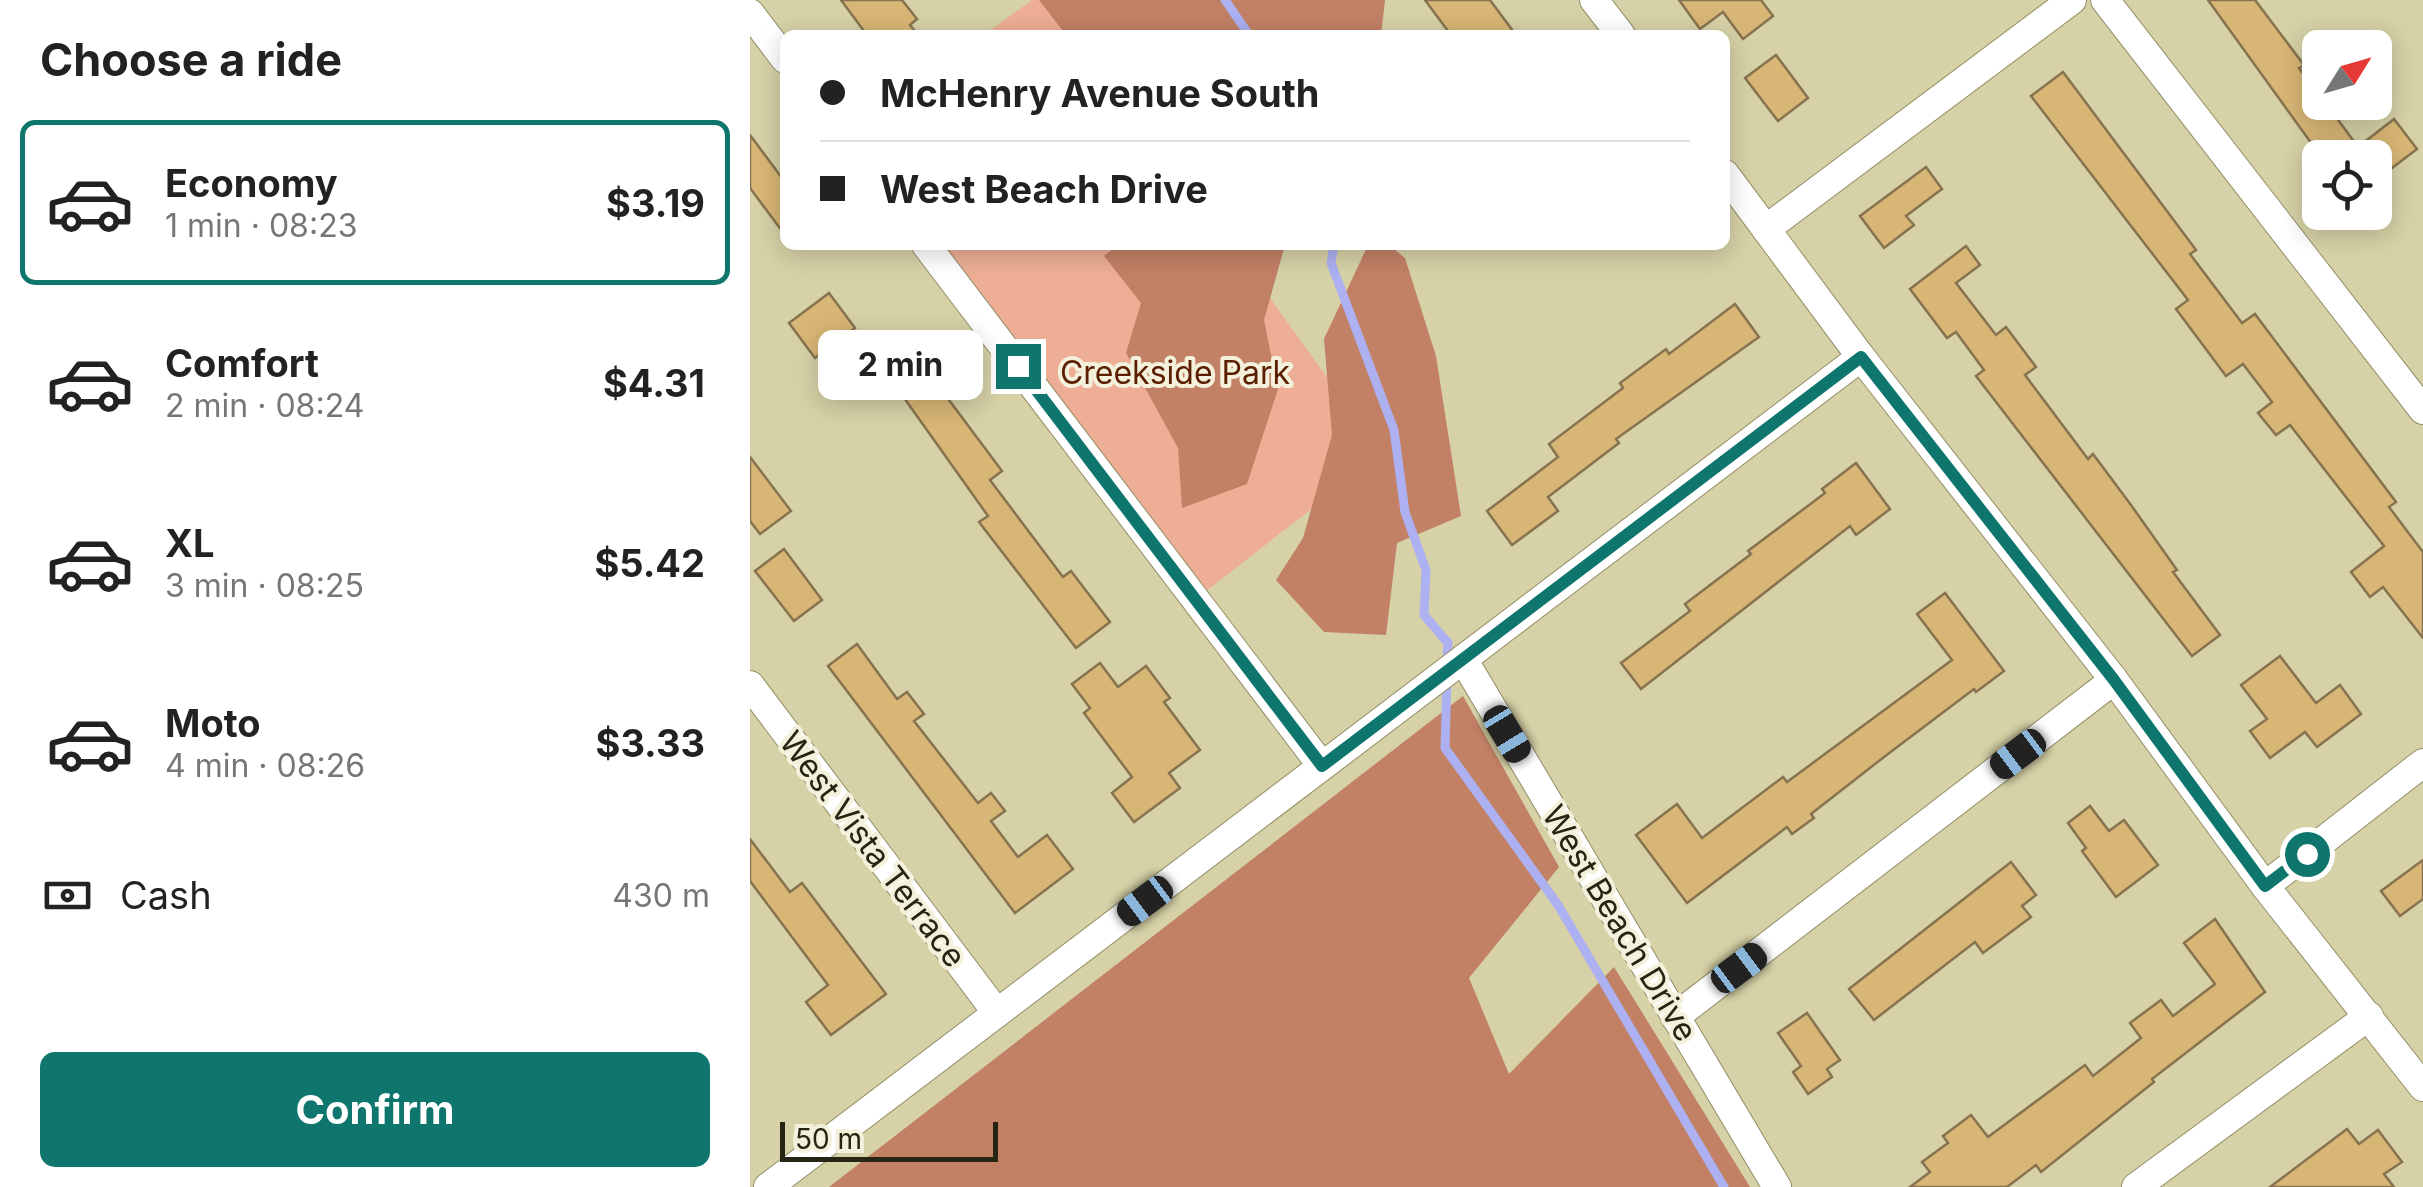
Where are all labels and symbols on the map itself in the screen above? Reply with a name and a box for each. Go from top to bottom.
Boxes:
north arrow [2302,30,2392,120]
callout: 2 min [818,331,983,401]
route end [996,344,1041,389]
park label: Creekside Park [1060,353,1291,392]
car [1479,701,1535,767]
street label: West Vista Terrace [772,723,974,975]
car [1985,724,2051,784]
street label: West Beach Drive [1534,798,1706,1048]
route start [2285,832,2330,877]
car [1112,871,1178,931]
car [1706,938,1772,998]
scale bar [780,1117,998,1162]

